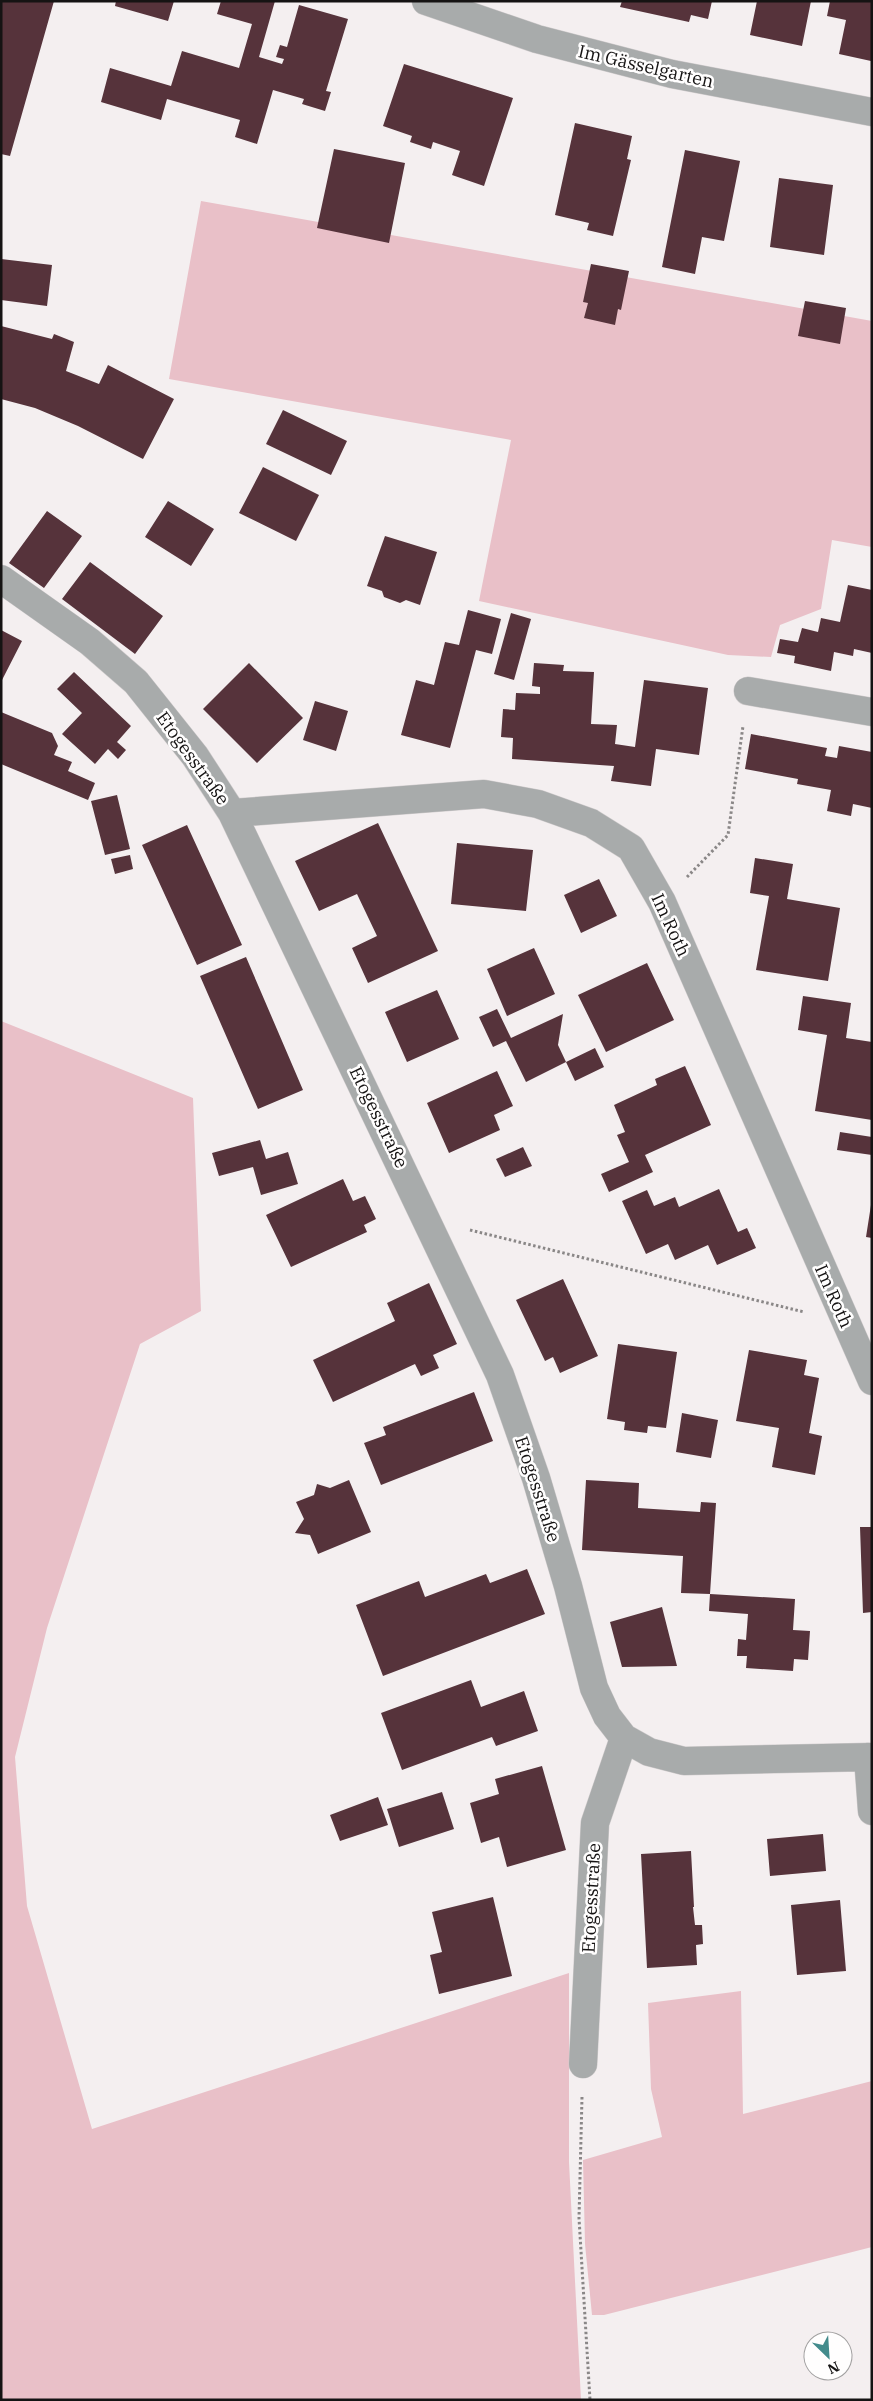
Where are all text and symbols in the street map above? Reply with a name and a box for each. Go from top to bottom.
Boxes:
street label: Im Gässelgarten [576,39,716,93]
street label: Etogesstraße [151,707,235,809]
street label: Im Roth [646,890,696,960]
street label: Etogesstraße [345,1062,413,1172]
street label: Im Roth [810,1261,858,1331]
street label: Etogesstraße [510,1433,566,1545]
street label: Etogesstraße [577,1842,605,1954]
north arrow [803,2331,853,2381]
text: N [825,2357,842,2378]

